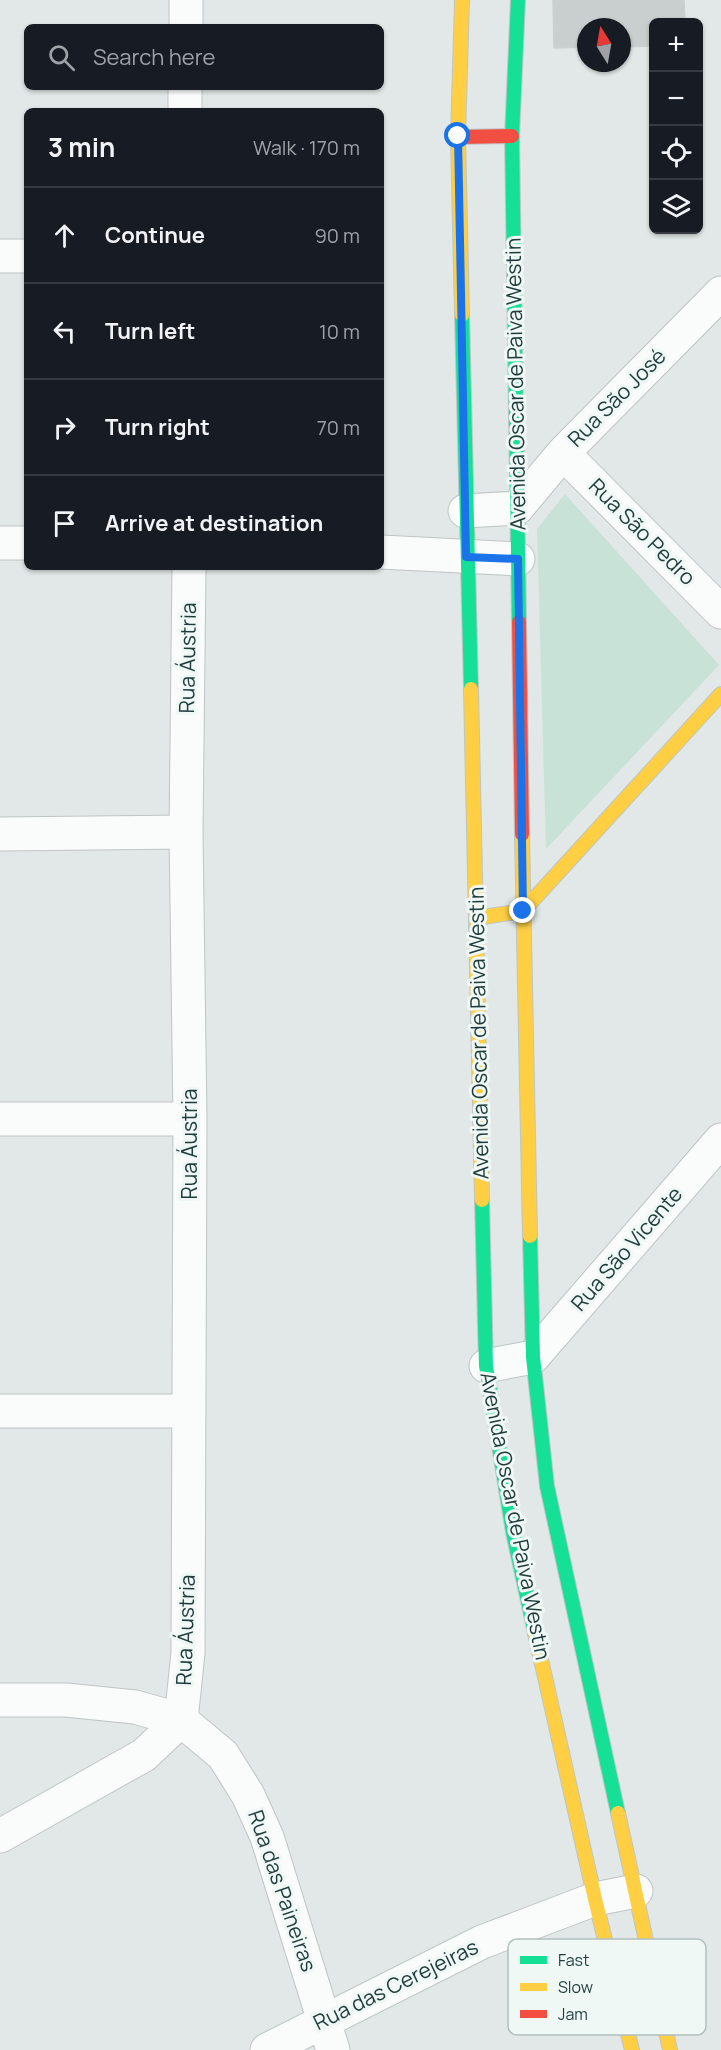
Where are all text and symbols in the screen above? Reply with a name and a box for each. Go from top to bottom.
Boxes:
north arrow [577,18,631,72]
map controls [649,18,703,234]
button: + [649,18,703,72]
search box [24,24,384,90]
icon: search [45,41,78,74]
text: Search here [93,42,215,72]
button: − [649,72,703,126]
route start [444,122,470,148]
button: locate [649,126,703,180]
text: 3 min [48,129,115,165]
text: Walk · 170 m [253,134,360,161]
button: layers [649,180,703,234]
icon: ahead [48,219,81,252]
text: Continue [105,220,205,250]
text: 90 m [314,222,360,249]
street label: Avenida Oscar de Paiva Westin [498,237,532,531]
icon: left [48,315,81,348]
text: Turn left [105,316,195,346]
text: 10 m [319,318,360,345]
street label: Rua São José [561,342,672,453]
icon: right [48,411,81,444]
text: Turn right [105,412,210,442]
text: 70 m [317,414,360,441]
street label: Rua São Pedro [583,472,702,591]
icon: arrive [48,507,81,540]
text: Arrive at destination [105,508,323,538]
street label: Rua Áustria [172,602,202,714]
street label: Avenida Oscar de Paiva Westin [461,886,495,1180]
route end [509,897,535,923]
street label: Rua Áustria [175,1089,203,1199]
street label: Rua São Vicente [565,1180,688,1316]
street label: Avenida Oscar de Paiva Westin [474,1370,558,1662]
street label: Rua Áustria [169,1574,201,1686]
street label: Rua das Paineiras [242,1806,324,1975]
street label: Rua das Cerejeiras [308,1932,483,2036]
legend [508,1939,706,2035]
text: Fast [558,1949,589,1971]
text: Slow [558,1976,593,1998]
text: Jam [558,2003,588,2025]

